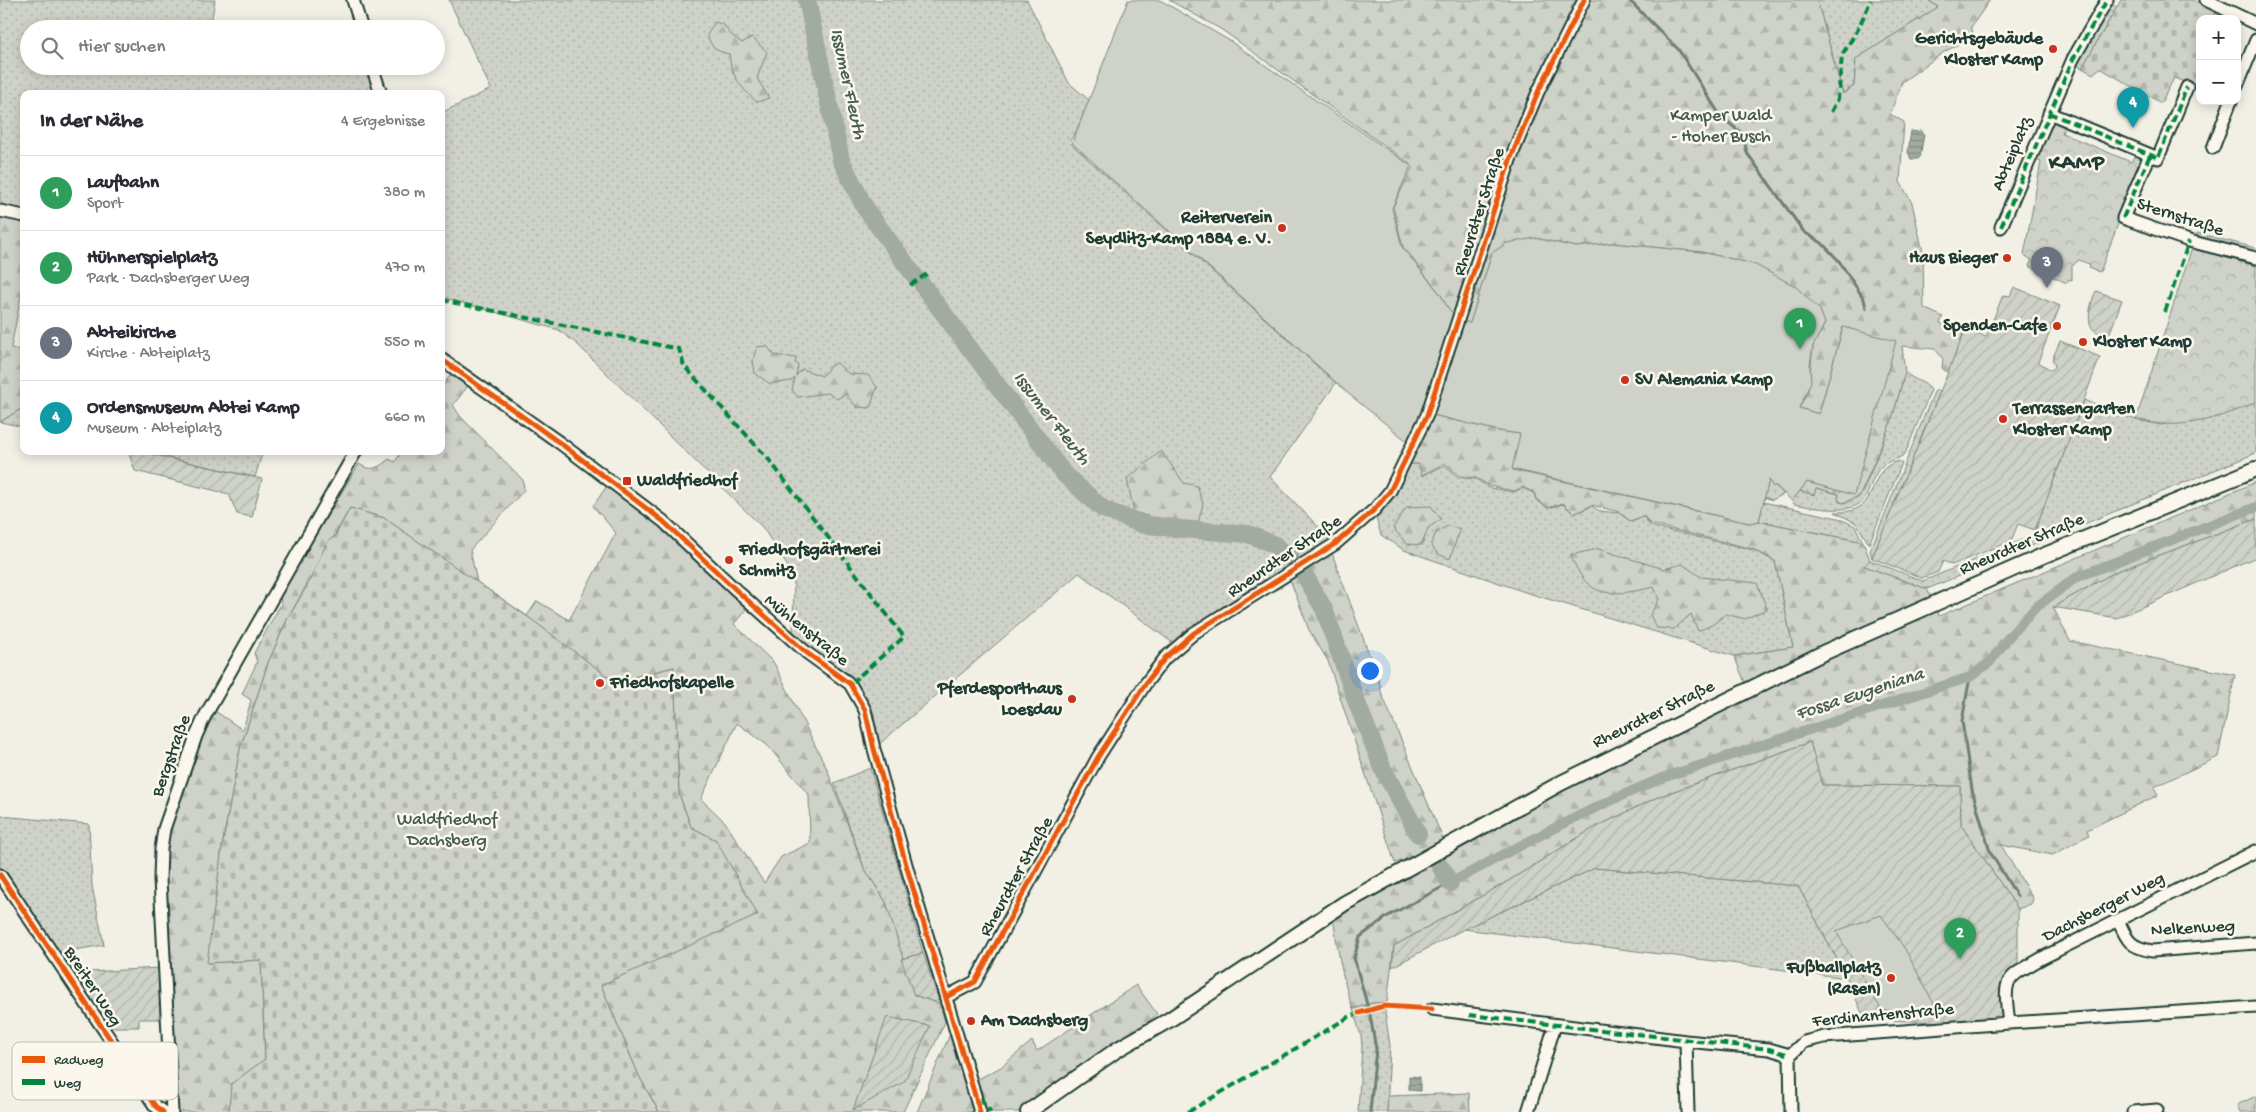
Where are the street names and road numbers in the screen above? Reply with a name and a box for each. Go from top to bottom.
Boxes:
street label: Abteiplatz [1988,113,2038,194]
street label: Rheurdter Straße [1449,145,1511,279]
street label: Sternstraße [2134,194,2227,242]
street label: Rheurdter Straße [1957,509,2088,581]
street label: Rheurdter Straße [1224,511,1347,603]
street label: Mühlenstraße [759,590,853,672]
street label: Rheurdter Straße [1589,676,1719,754]
street label: Bergstraße [147,711,197,801]
street label: Rheurdter Straße [975,813,1059,940]
street label: Dachsberger Weg [2039,868,2169,948]
street label: Nelkenweg [2150,916,2236,942]
street label: Breiter Weg [58,942,126,1031]
street label: Ferdinantenstraße [1810,999,1955,1033]

